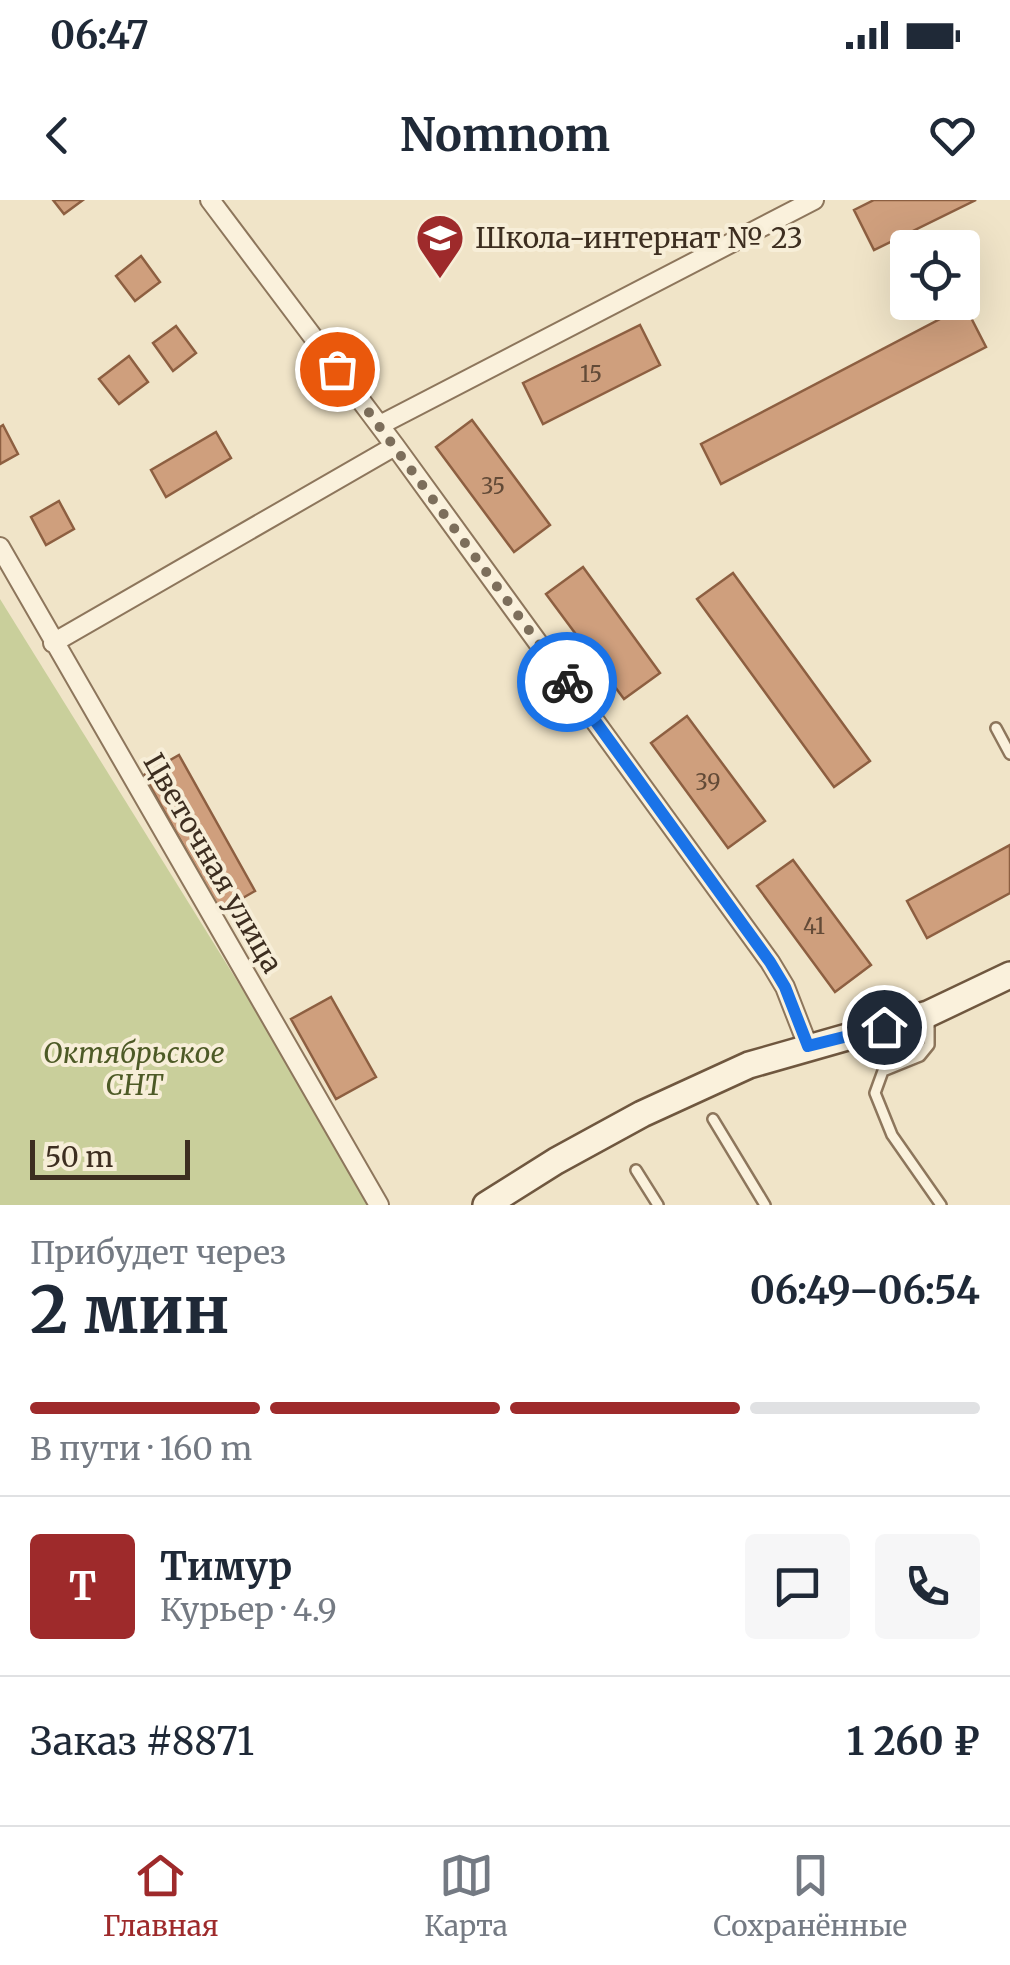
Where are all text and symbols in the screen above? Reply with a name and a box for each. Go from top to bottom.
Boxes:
text: 06:47 [50,12,149,59]
text: Nomnom [400,107,610,163]
icon: back [30,108,85,163]
icon: heart [925,108,980,163]
school or university icon: Школа-интернат № 23 [414,212,466,280]
place label: Школа-интернат № 23 [475,220,803,256]
map controls [890,230,980,320]
button: locate [890,230,980,320]
pin [295,327,380,412]
icon: bag [310,342,365,397]
house number: 15 [580,360,602,388]
house number: 35 [481,472,505,500]
courier [517,632,617,732]
icon: bike [540,655,595,710]
street label: Цветочная улица [135,747,291,979]
house number: 39 [695,768,721,796]
house number: 41 [803,912,825,940]
pin [842,985,927,1070]
icon: home [857,1000,912,1055]
park label: Октябрьское СНТ [43,1035,225,1103]
scale bar [30,1135,190,1180]
text: 50 m [45,1139,113,1175]
text: Прибудет через [30,1233,286,1273]
text: 06:49–06:54 [750,1267,980,1314]
text: 2 мин [30,1269,230,1351]
text: В пути · 160 m [30,1429,252,1469]
button: chat [745,1534,850,1639]
button: phone [875,1534,980,1639]
text: Тимур [160,1543,292,1590]
text: Т [69,1563,96,1610]
text: Курьер · 4.9 [160,1590,337,1630]
text: Заказ #8871 [30,1718,254,1765]
text: 1 260 ₽ [847,1718,980,1765]
tab: Главная [103,1848,219,1944]
tab: Карта [424,1848,508,1944]
tab: Сохранённые [713,1848,907,1944]

